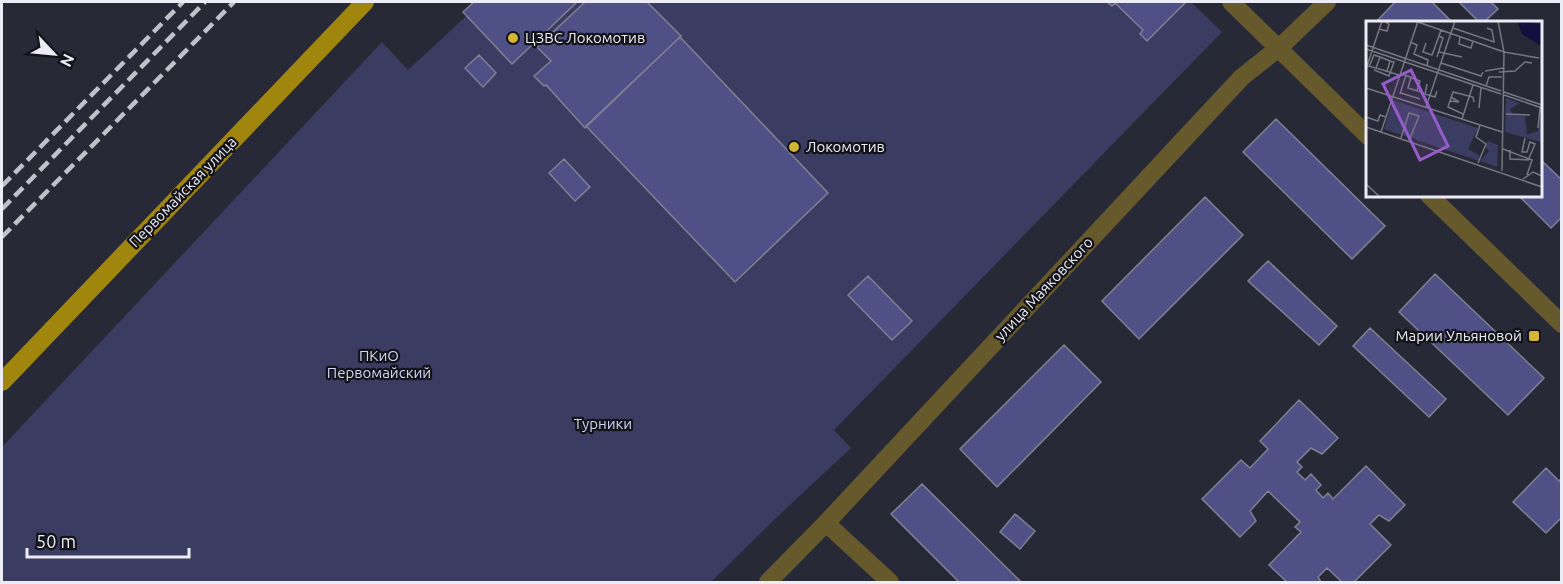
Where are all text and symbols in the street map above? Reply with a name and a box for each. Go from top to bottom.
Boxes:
inset map [1366,21,1542,196]
north arrow [24,24,84,84]
place label: ЦЗВС Локомотив [525,29,645,46]
marker: ЦЗВС Локомотив [506,31,520,45]
text: N [57,51,78,70]
street label: Первомайская улица [125,133,240,250]
place label: Локомотив [806,138,885,155]
marker: Локомотив [787,140,801,154]
street label: улица Маяковского [991,233,1096,344]
place label: Марии Ульяновой [1396,327,1522,344]
marker: Марии Ульяновой [1527,329,1541,343]
park label: ПКиО Первомайский [327,347,431,381]
park label: Турники [574,415,632,432]
scale bar [27,521,189,559]
text: 50 m [36,531,76,551]

